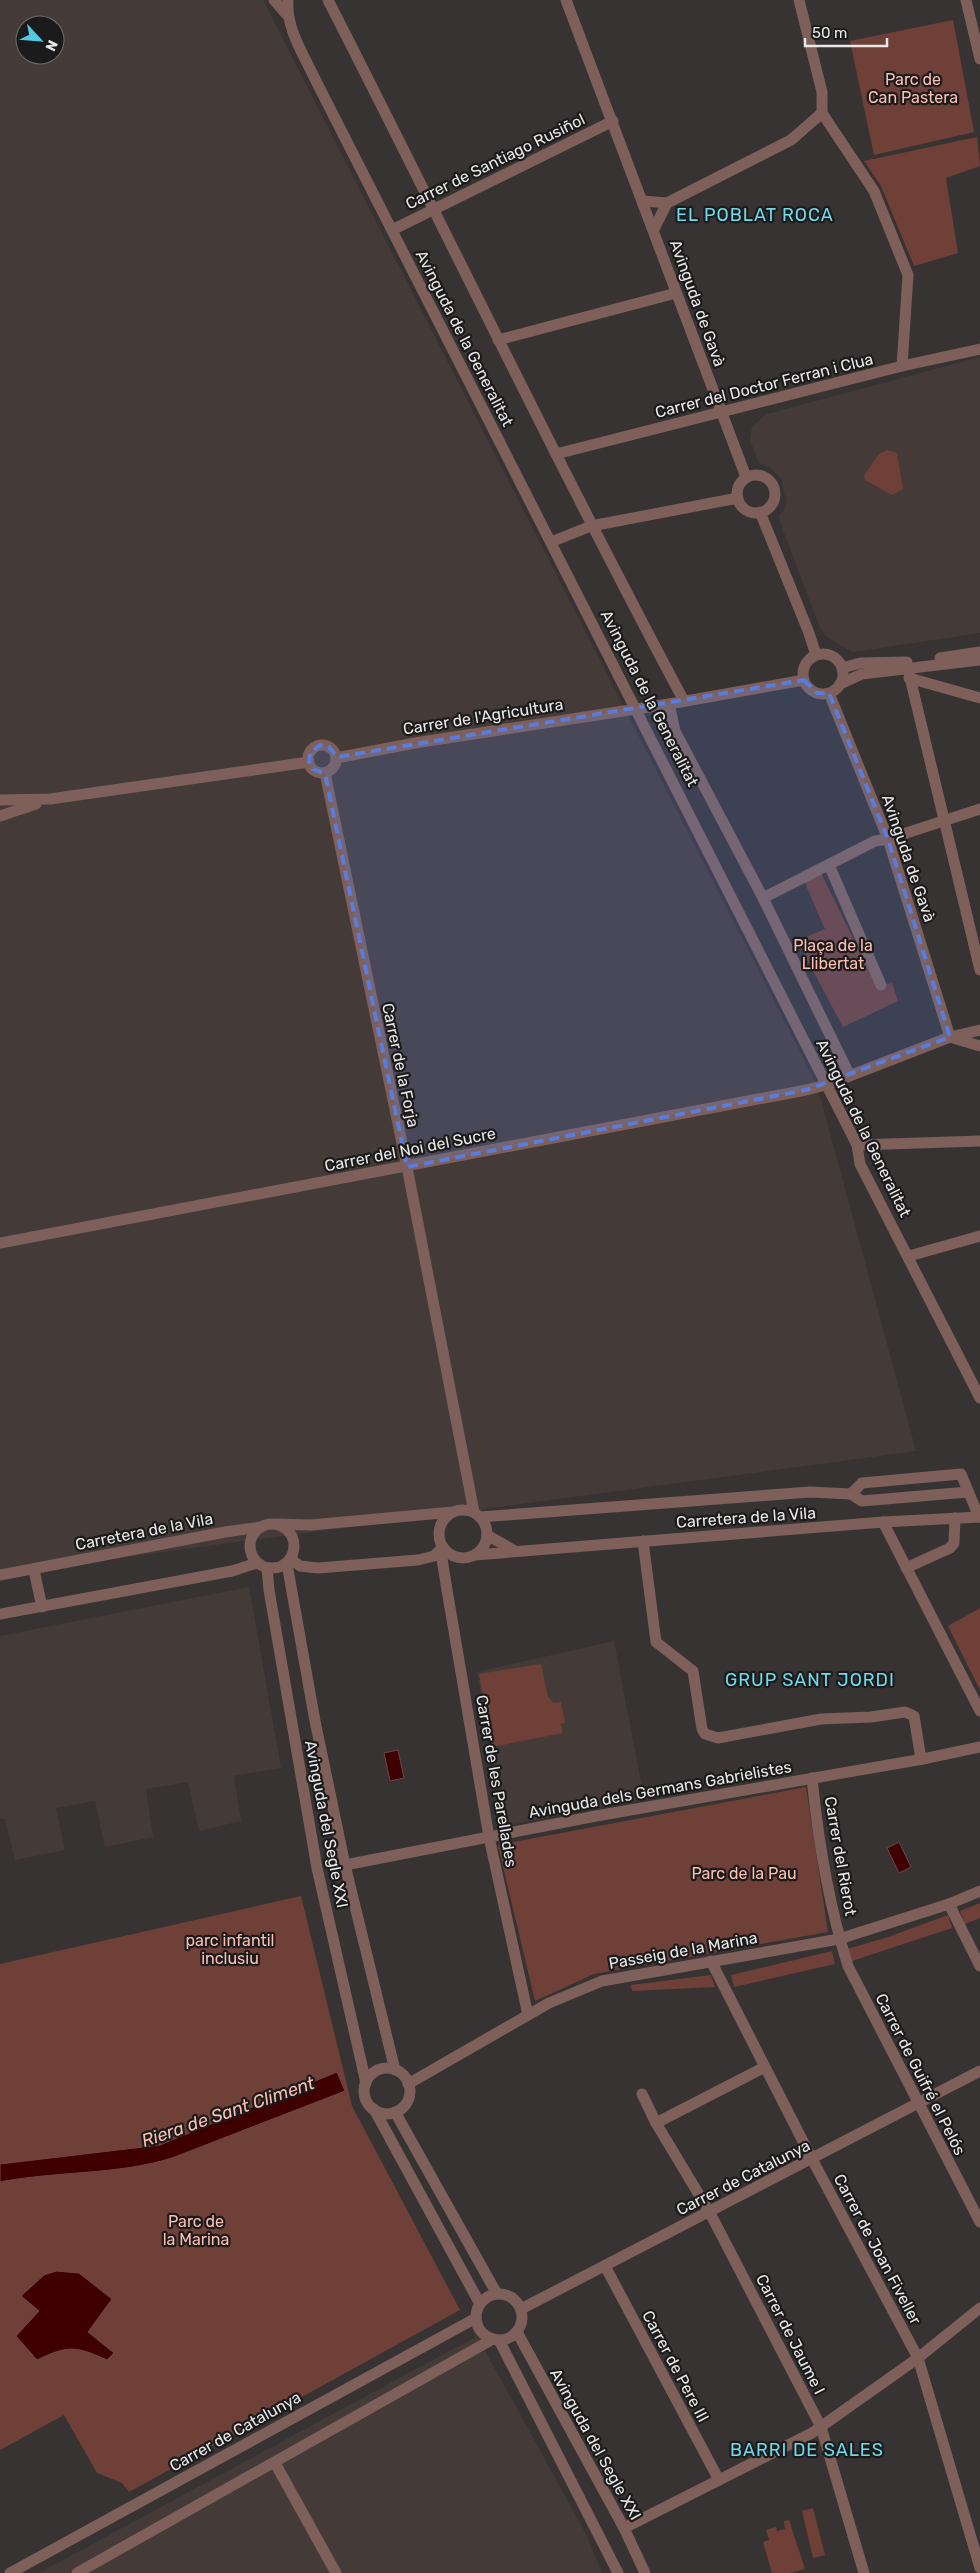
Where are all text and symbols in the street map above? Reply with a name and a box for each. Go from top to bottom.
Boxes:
north arrow [15,15,65,65]
scale bar [805,15,888,47]
text: 50 m [812,24,847,42]
text: N [41,37,61,54]
park label: Parc de Can Pastera [868,70,958,107]
street label: Carrer de Santiago Rusiñol [402,110,588,213]
district label: EL POBLAT ROCA [676,204,834,226]
street label: Avinguda de Gavà [666,237,729,369]
street label: Avinguda de la Generalitat [412,247,517,430]
street label: Carrer del Doctor Ferran i Clua [653,349,875,422]
street label: Avinguda de la Generalitat [597,607,702,790]
street label: Carrer de l'Agricultura [402,694,565,739]
street label: Avinguda de Gavà [878,792,939,924]
park label: Plaça de la Llibertat [793,936,873,973]
street label: Carrer de la Forja [378,1001,423,1129]
street label: Avinguda de la Generalitat [812,1036,915,1220]
street label: Carrer del Noi del Sucre [323,1124,497,1175]
street label: Carretera de la Vila [676,1503,817,1532]
street label: Carretera de la Vila [74,1509,215,1554]
district label: GRUP SANT JORDI [725,1669,895,1691]
street label: Carrer de les Parellades [472,1694,521,1869]
street label: Avinguda del Segle XXI [301,1739,352,1909]
street label: Avinguda dels Germans Gabrielistes [527,1757,793,1822]
street label: Carrer del Rierot [821,1795,860,1917]
park label: Parc de la Pau [691,1864,797,1883]
street label: Passeig de la Marina [607,1928,759,1973]
park label: parc infantil inclusiu [186,1931,274,1968]
street label: Carrer de Guifré el Pelós [871,1990,970,2158]
water label: Riera de Sant Climent [139,2072,319,2152]
street label: Carrer de Catalunya [673,2136,813,2219]
street label: Carrer de Joan Fiveller [830,2171,925,2328]
park label: Parc de la Marina [163,2212,229,2249]
street label: Carrer de Jaume I [752,2271,829,2398]
street label: Carrer de Pere III [638,2307,713,2425]
street label: Avinguda del Segle XXI [546,2365,645,2523]
street label: Carrer de Catalunya [166,2387,304,2475]
district label: BARRI DE SALES [730,2439,884,2461]

